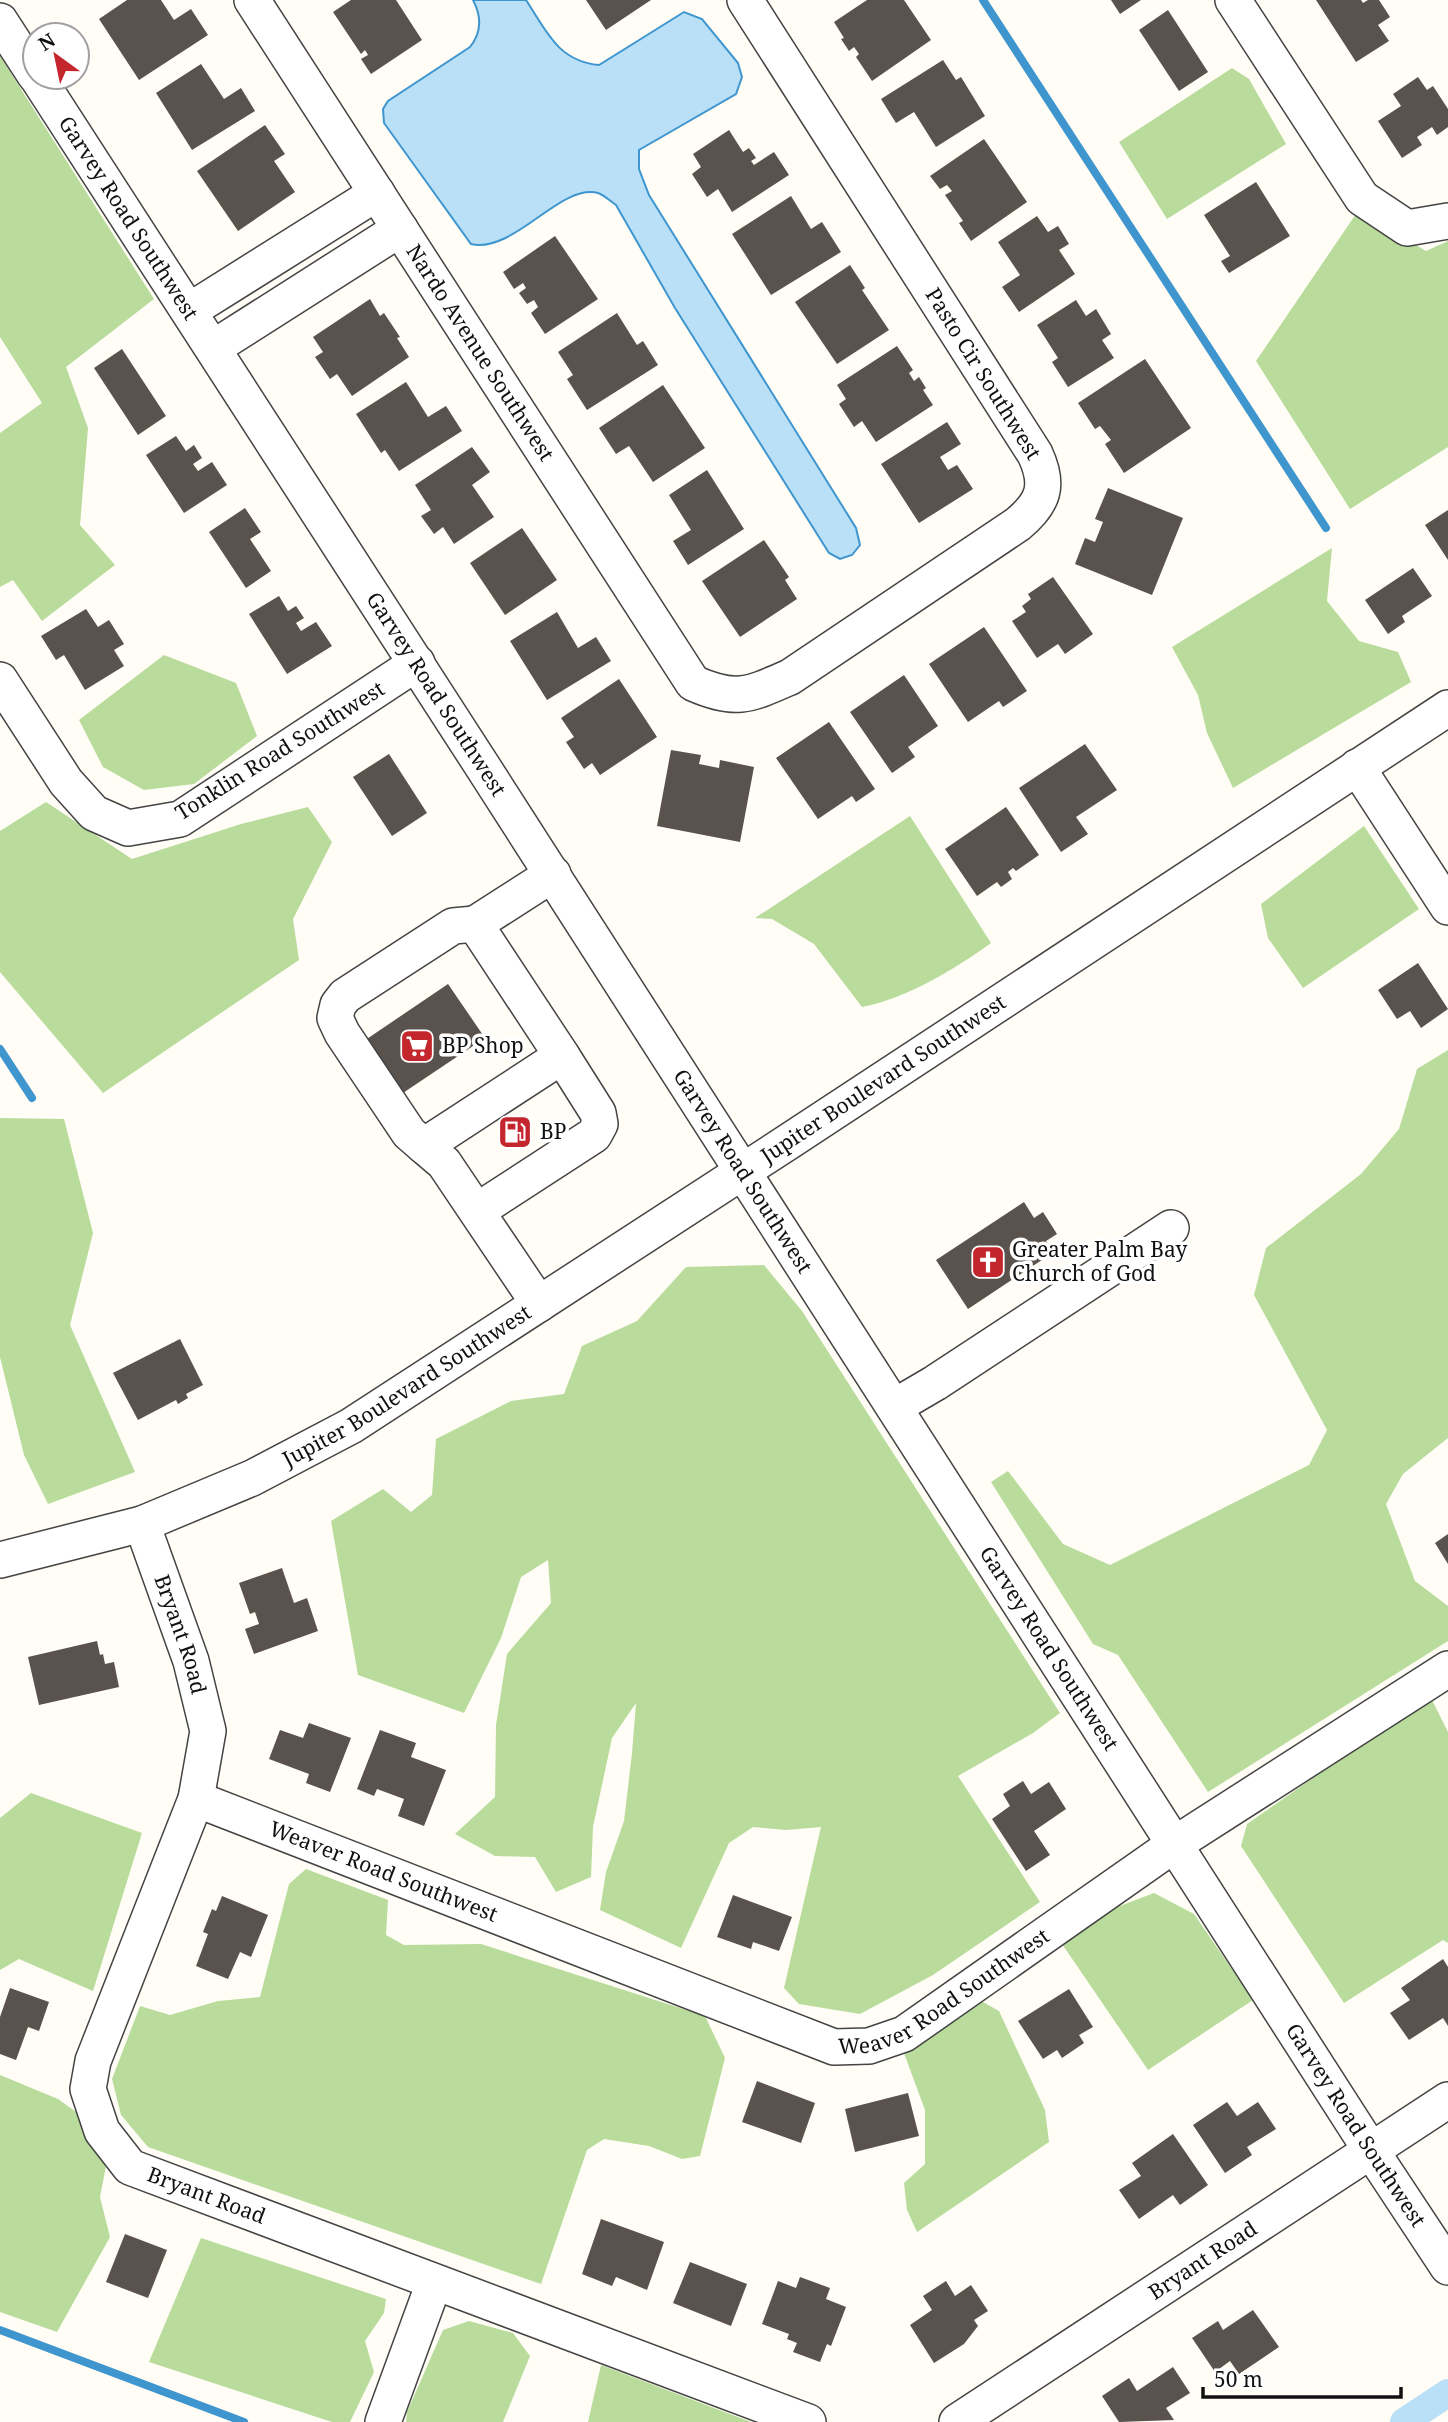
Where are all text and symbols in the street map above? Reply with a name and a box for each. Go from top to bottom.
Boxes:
north arrow [21,21,91,91]
text: N [33,27,60,57]
street label: Garvey Road Southwest [53,110,205,325]
street label: Nardo Avenue Southwest [400,239,561,466]
street label: Pasto Cir Southwest [920,282,1048,465]
street label: Garvey Road Southwest [361,586,513,801]
street label: Tonklin Road Southwest [169,674,389,826]
street label: Jupiter Boulevard Southwest [754,988,1011,1170]
supermarket icon: BP Shop [398,1027,436,1065]
place label: BP Shop [442,1031,524,1059]
street label: Garvey Road Southwest [667,1063,819,1278]
fuel station icon: BP [496,1113,534,1151]
place label: BP [540,1117,566,1145]
place label: Greater Palm Bay Church of God [1012,1235,1187,1287]
church icon: Greater Palm Bay Church of God [969,1243,1007,1281]
street label: Jupiter Boulevard Southwest [276,1298,536,1473]
street label: Garvey Road Southwest [974,1540,1126,1755]
street label: Bryant Road [148,1571,214,1697]
street label: Weaver Road Southwest [266,1814,502,1928]
street label: Weaver Road Southwest [838,1921,1055,2060]
street label: Garvey Road Southwest [1280,2018,1433,2232]
street label: Bryant Road [144,2160,270,2230]
street label: Bryant Road [1143,2214,1262,2306]
scale bar [1203,2356,1401,2400]
text: 50 m [1214,2365,1263,2393]

